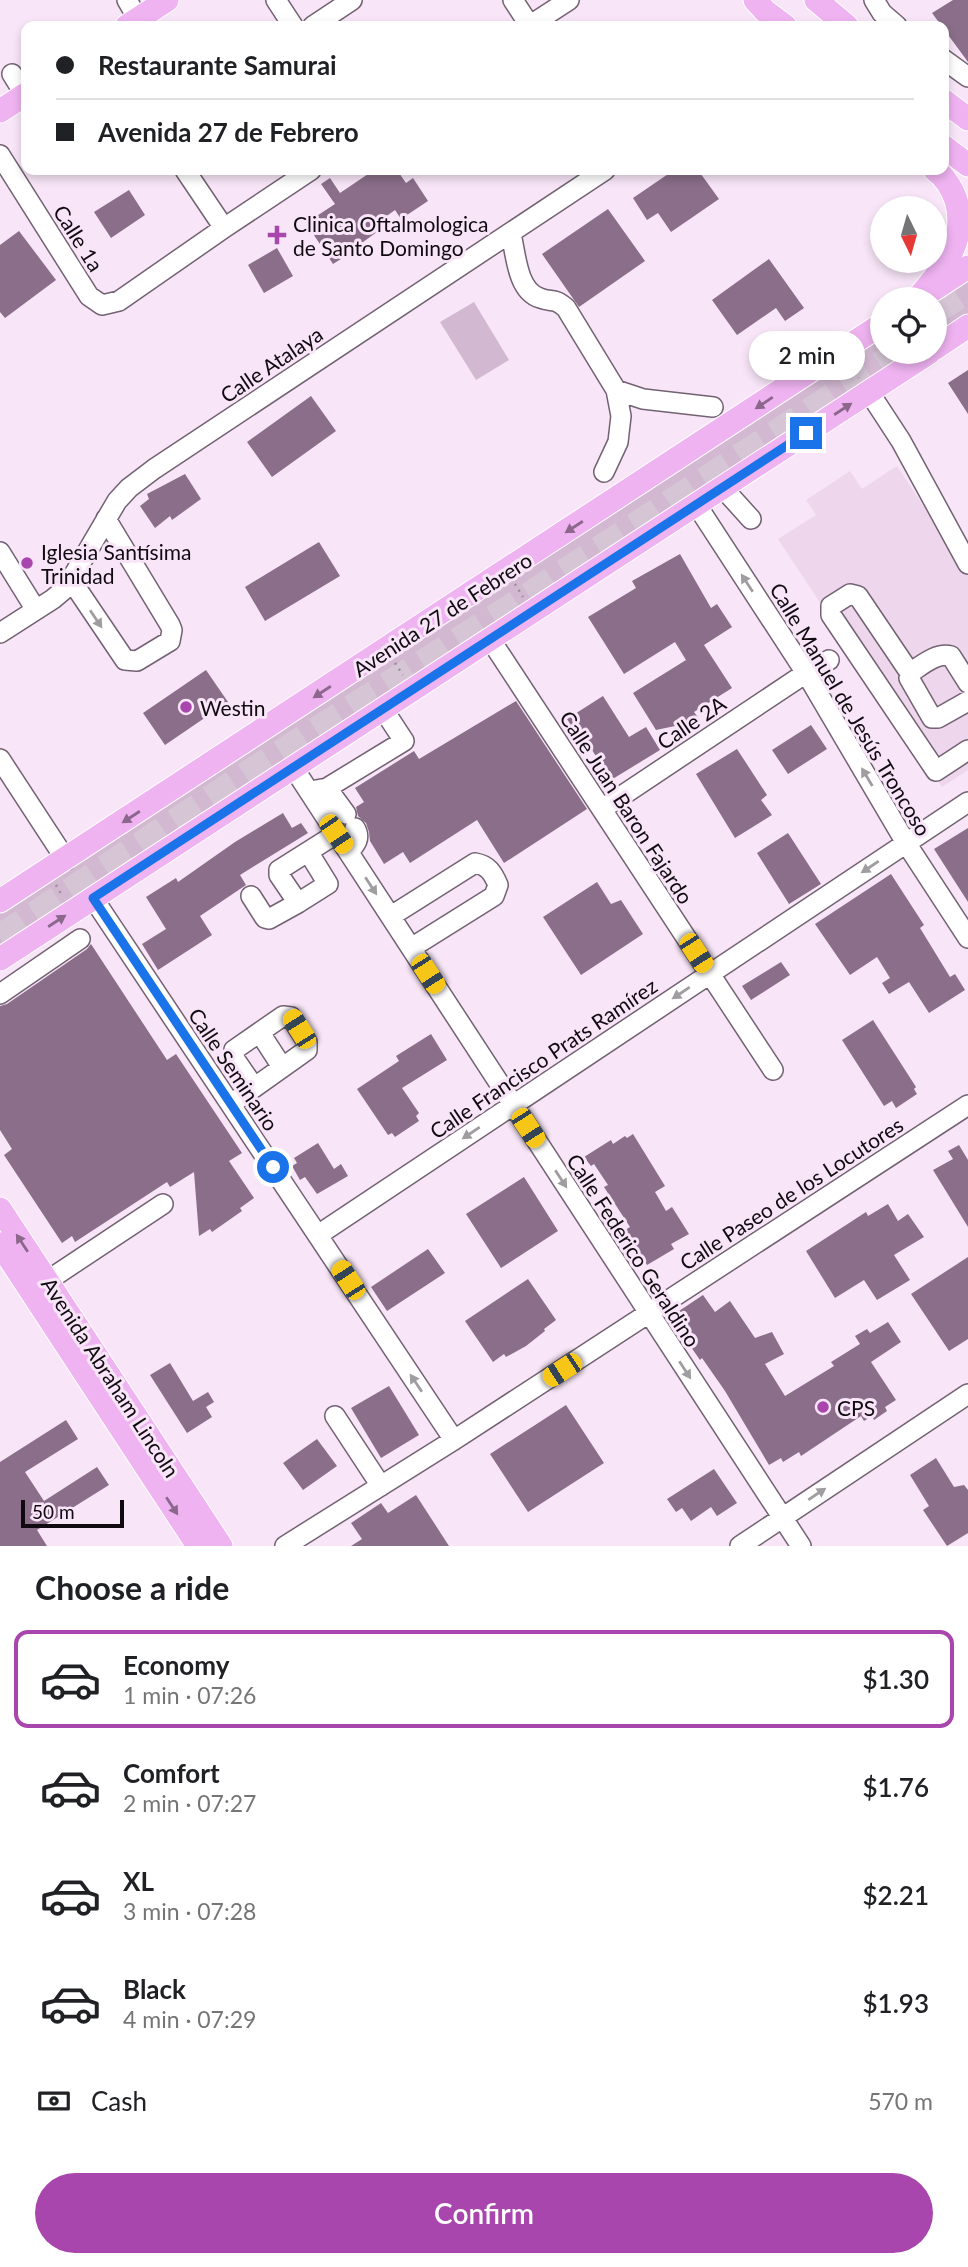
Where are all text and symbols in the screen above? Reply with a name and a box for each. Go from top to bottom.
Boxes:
text: Restaurante Samurai [98,49,337,81]
text: Avenida 27 de Febrero [98,116,359,148]
north arrow [870,196,947,273]
map controls [870,196,947,364]
street label: Calle 1a [49,200,109,276]
place label: Clinica Oftalmologica de Santo Domingo [293,211,489,260]
marker: Clinica Oftalmologica de Santo Domingo [267,225,287,245]
button: locate [870,287,947,364]
street label: Calle Atalaya [215,321,327,407]
callout: 2 min [748,332,864,380]
text: 2 min [779,341,835,369]
one-way arrow [755,396,773,410]
one-way arrow [833,403,852,416]
route end [790,417,822,449]
one-way arrow [564,521,584,534]
place label: Iglesia Santísima Trinidad [41,539,191,588]
street label: Avenida 27 de Febrero [348,547,536,681]
marker: Iglesia Santísima Trinidad [19,555,35,571]
one-way arrow [741,573,754,593]
street label: Calle Manuel de Jesús Troncoso [765,578,937,840]
one-way arrow [90,609,103,629]
one-way arrow [313,685,331,699]
street label: Calle 2A [652,690,731,754]
place label: Westin [200,695,265,720]
marker: Westin [178,699,194,715]
street label: Calle Juan Baron Fajardo [555,706,699,908]
one-way arrow [861,767,873,786]
one-way arrow [122,810,141,823]
car [316,811,357,857]
one-way arrow [861,861,880,874]
one-way arrow [364,876,377,896]
one-way arrow [47,915,67,928]
car [676,930,717,976]
car [408,951,449,997]
street label: Calle Francisco Prats Ramírez [425,973,661,1143]
one-way arrow [672,986,690,1000]
street label: Calle Seminario [184,1003,284,1135]
car [279,1006,320,1052]
car [508,1105,549,1151]
street label: Calle Paseo de los Locutores [675,1111,907,1275]
one-way arrow [462,1126,480,1140]
street label: Calle Federico Geraldino [562,1149,706,1351]
route start [257,1151,289,1183]
one-way arrow [555,1170,568,1189]
one-way arrow [16,1233,29,1253]
car [328,1257,369,1303]
street label: Avenida Abraham Lincoln [37,1272,185,1482]
car [539,1350,586,1390]
one-way arrow [678,1361,692,1379]
one-way arrow [410,1373,423,1393]
place label: CPS [837,1395,875,1420]
marker: CPS [815,1399,831,1415]
one-way arrow [808,1487,826,1501]
one-way arrow [165,1496,178,1515]
scale bar [21,1497,124,1529]
text: 50 m [32,1500,75,1523]
text: Choose a ride [35,1568,229,1607]
icon: car [39,1648,102,1711]
text: Economy [123,1649,229,1681]
text: $1.30 [863,1663,929,1695]
text: 1 min · 07:26 [123,1681,256,1709]
icon: car [39,1756,102,1819]
text: Comfort [123,1757,220,1789]
text: $1.76 [863,1771,929,1803]
text: 2 min · 07:27 [123,1789,256,1817]
icon: car [39,1864,102,1927]
text: XL [123,1865,154,1897]
text: $2.21 [863,1879,929,1911]
text: 3 min · 07:28 [123,1897,256,1925]
icon: car [39,1972,102,2035]
text: Black [123,1973,186,2005]
text: $1.93 [863,1987,929,2019]
text: 4 min · 07:29 [123,2005,256,2033]
icon: cash [35,2082,73,2120]
text: Cash [91,2085,147,2117]
text: 570 m [868,2087,933,2115]
button: Confirm [35,2173,933,2253]

